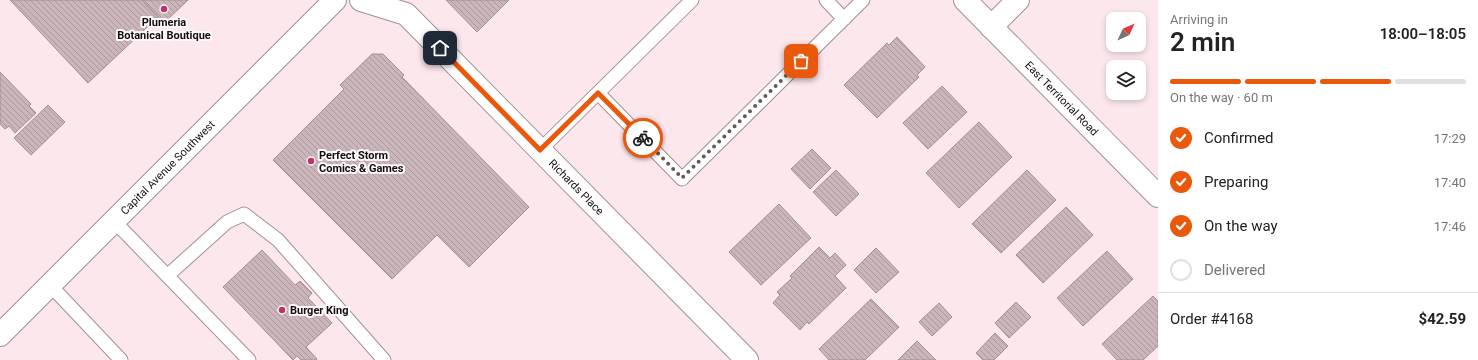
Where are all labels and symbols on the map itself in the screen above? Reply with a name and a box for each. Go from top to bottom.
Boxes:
marker: Plumeria Botanical Boutique [159,4,169,14]
north arrow [1106,12,1146,52]
place label: Plumeria Botanical Boutique [117,16,211,42]
pin [423,31,457,65]
pin [784,44,818,78]
street label: East Territorial Road [1022,59,1101,138]
street label: Capital Avenue Southwest [118,117,218,217]
courier [623,118,663,158]
place label: Perfect Storm Comics & Games [319,149,404,175]
marker: Perfect Storm Comics & Games [306,156,316,166]
street label: Richards Place [546,156,607,218]
place label: Burger King [290,304,348,317]
marker: Burger King [277,305,287,315]

